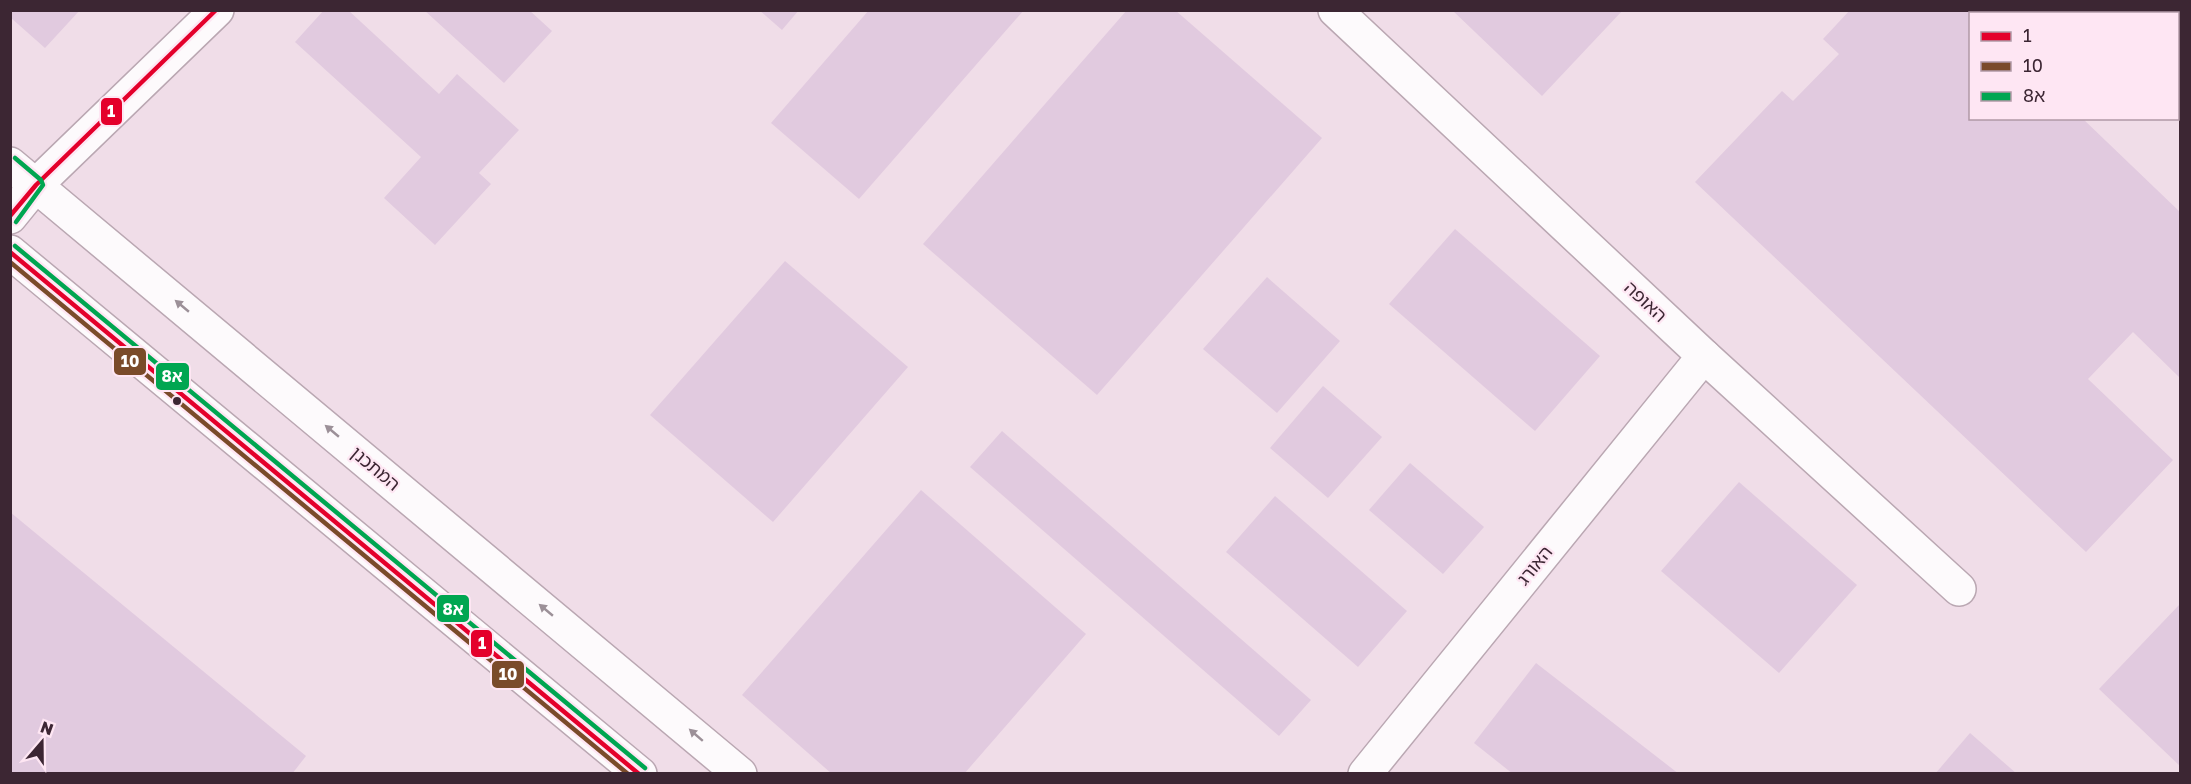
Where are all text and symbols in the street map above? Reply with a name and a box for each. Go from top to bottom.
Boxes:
legend [1969,12,2179,120]
text: 1 [2023,24,2032,46]
text: 10 [2023,54,2043,76]
text: 8א [2023,84,2045,106]
line badge: 1 [100,97,123,126]
text: 1 [107,101,115,121]
street label: האופה [1620,276,1672,326]
one-way arrow [174,300,190,313]
line badge: 10 [113,347,147,376]
text: 10 [121,351,139,371]
line badge: 8א [155,362,190,391]
text: 8א [161,366,183,386]
unlabelled marker [171,395,183,407]
one-way arrow [325,425,340,438]
street label: המתכנן [347,441,405,495]
street label: האורג [1512,541,1556,589]
line badge: 8א [436,594,470,623]
text: 8א [442,599,464,619]
one-way arrow [539,604,554,617]
line badge: 1 [470,629,493,658]
text: 1 [478,633,486,653]
line badge: 10 [491,660,525,689]
text: 10 [499,664,517,684]
north arrow [12,712,72,772]
text: N [38,716,56,739]
one-way arrow [688,729,704,742]

